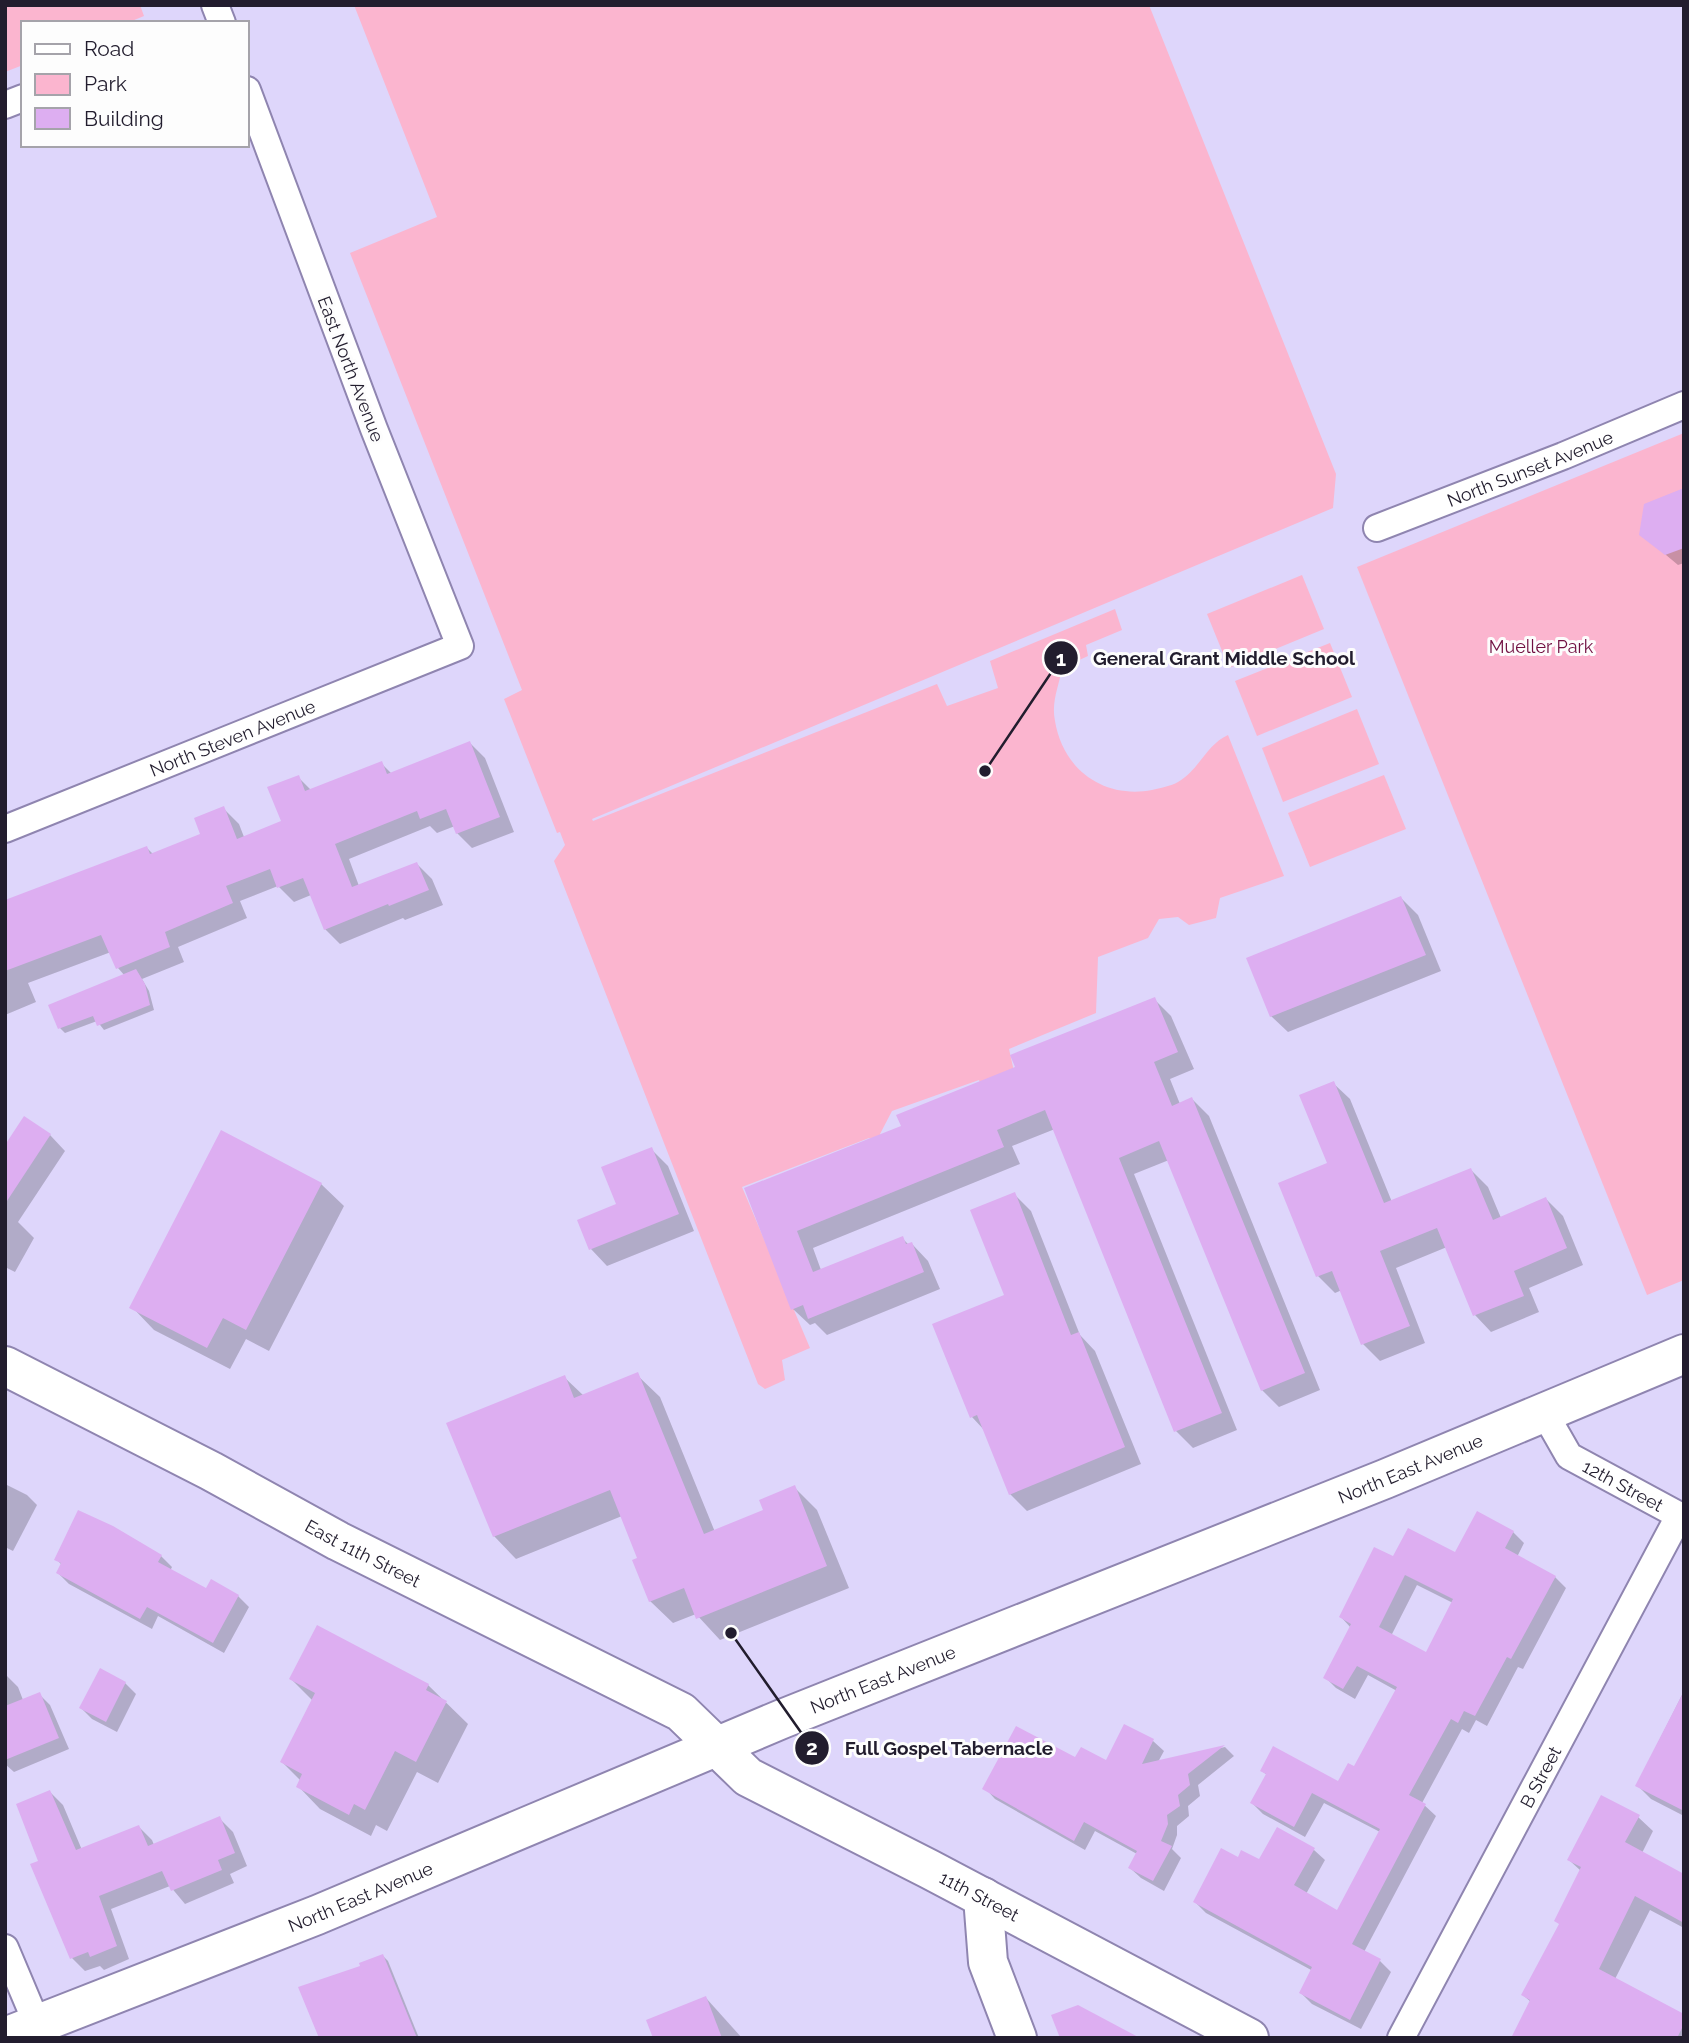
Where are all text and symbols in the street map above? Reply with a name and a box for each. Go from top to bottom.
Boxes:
legend [21,21,248,147]
text: Road [84,36,134,61]
text: Park [84,71,127,96]
text: Building [84,106,164,131]
street label: East North Avenue [314,293,389,445]
street label: North Sunset Avenue [1444,426,1616,510]
park label: Mueller Park [1489,636,1594,657]
callout: General Grant Middle School [1044,638,1370,678]
text: 1 [1056,646,1066,671]
text: General Grant Middle School [1093,647,1356,669]
street label: North Steven Avenue [146,695,319,780]
street label: North East Avenue [1335,1429,1486,1507]
street label: 12th Street [1579,1455,1667,1515]
street label: East 11th Street [302,1515,424,1591]
street label: North East Avenue [807,1640,959,1717]
callout: Full Gospel Tabernacle [795,1728,1067,1768]
text: 2 [806,1735,818,1760]
text: Full Gospel Tabernacle [845,1737,1053,1759]
street label: B Street [1515,1742,1565,1811]
street label: North East Avenue [285,1857,436,1936]
street label: 11th Street [936,1866,1023,1925]

